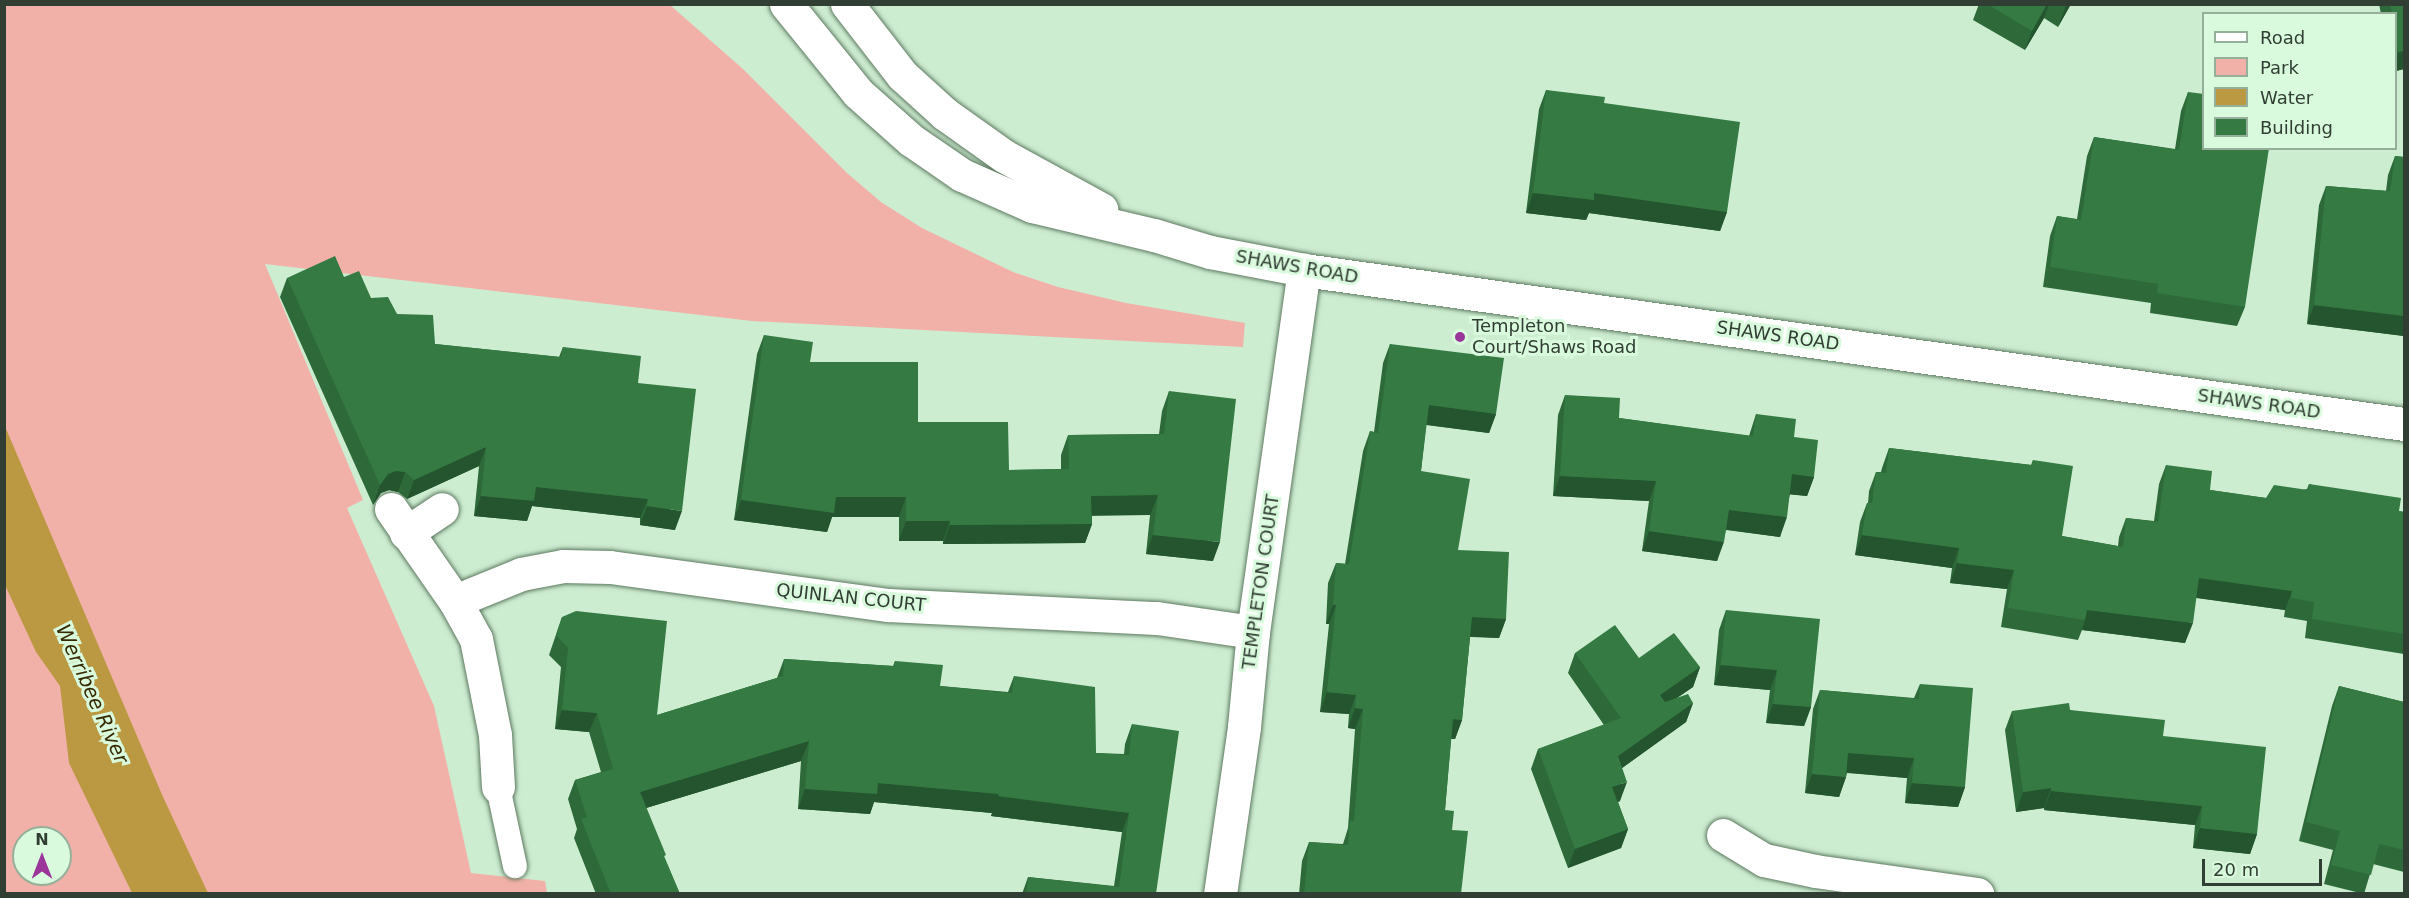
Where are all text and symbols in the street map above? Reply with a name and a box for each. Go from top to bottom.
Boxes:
legend [2202,12,2397,150]
text: Road [2260,27,2305,48]
text: Park [2260,57,2299,78]
text: Water [2260,87,2313,108]
text: Building [2260,117,2333,138]
street label: SHAWS ROAD [1234,246,1360,288]
place label: Templeton Court/Shaws Road [1472,316,1636,358]
street label: SHAWS ROAD [1715,317,1841,355]
marker: Templeton Court/Shaws Road [1453,330,1467,344]
street label: SHAWS ROAD [2196,385,2322,423]
street label: TEMPLETON COURT [1238,493,1284,671]
street label: QUINLAN COURT [775,579,927,617]
water label: Werribee River [51,621,133,767]
north arrow [12,826,72,886]
text: N [35,830,49,849]
scale bar [2205,847,2325,885]
text: 20 m [2213,859,2259,880]

